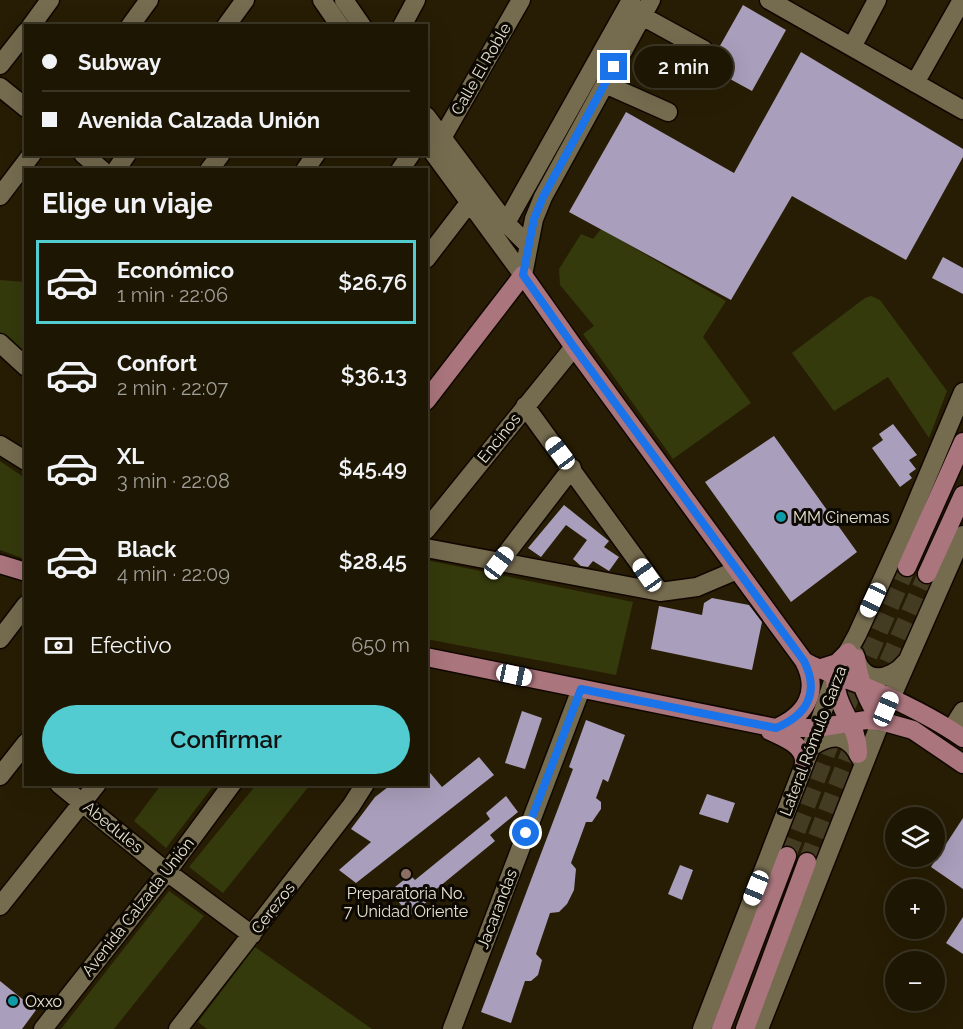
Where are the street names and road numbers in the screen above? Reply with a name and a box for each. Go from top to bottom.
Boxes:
street label: Calle El Roble [447,20,515,118]
street label: Encinos [473,409,525,466]
street label: Lateral Rómulo Garza [776,663,850,819]
street label: Abedules [79,797,147,857]
street label: Avenida Calzada Unión [78,834,198,980]
street label: Jacarandas [473,866,521,952]
street label: Cerezos [247,878,299,937]

